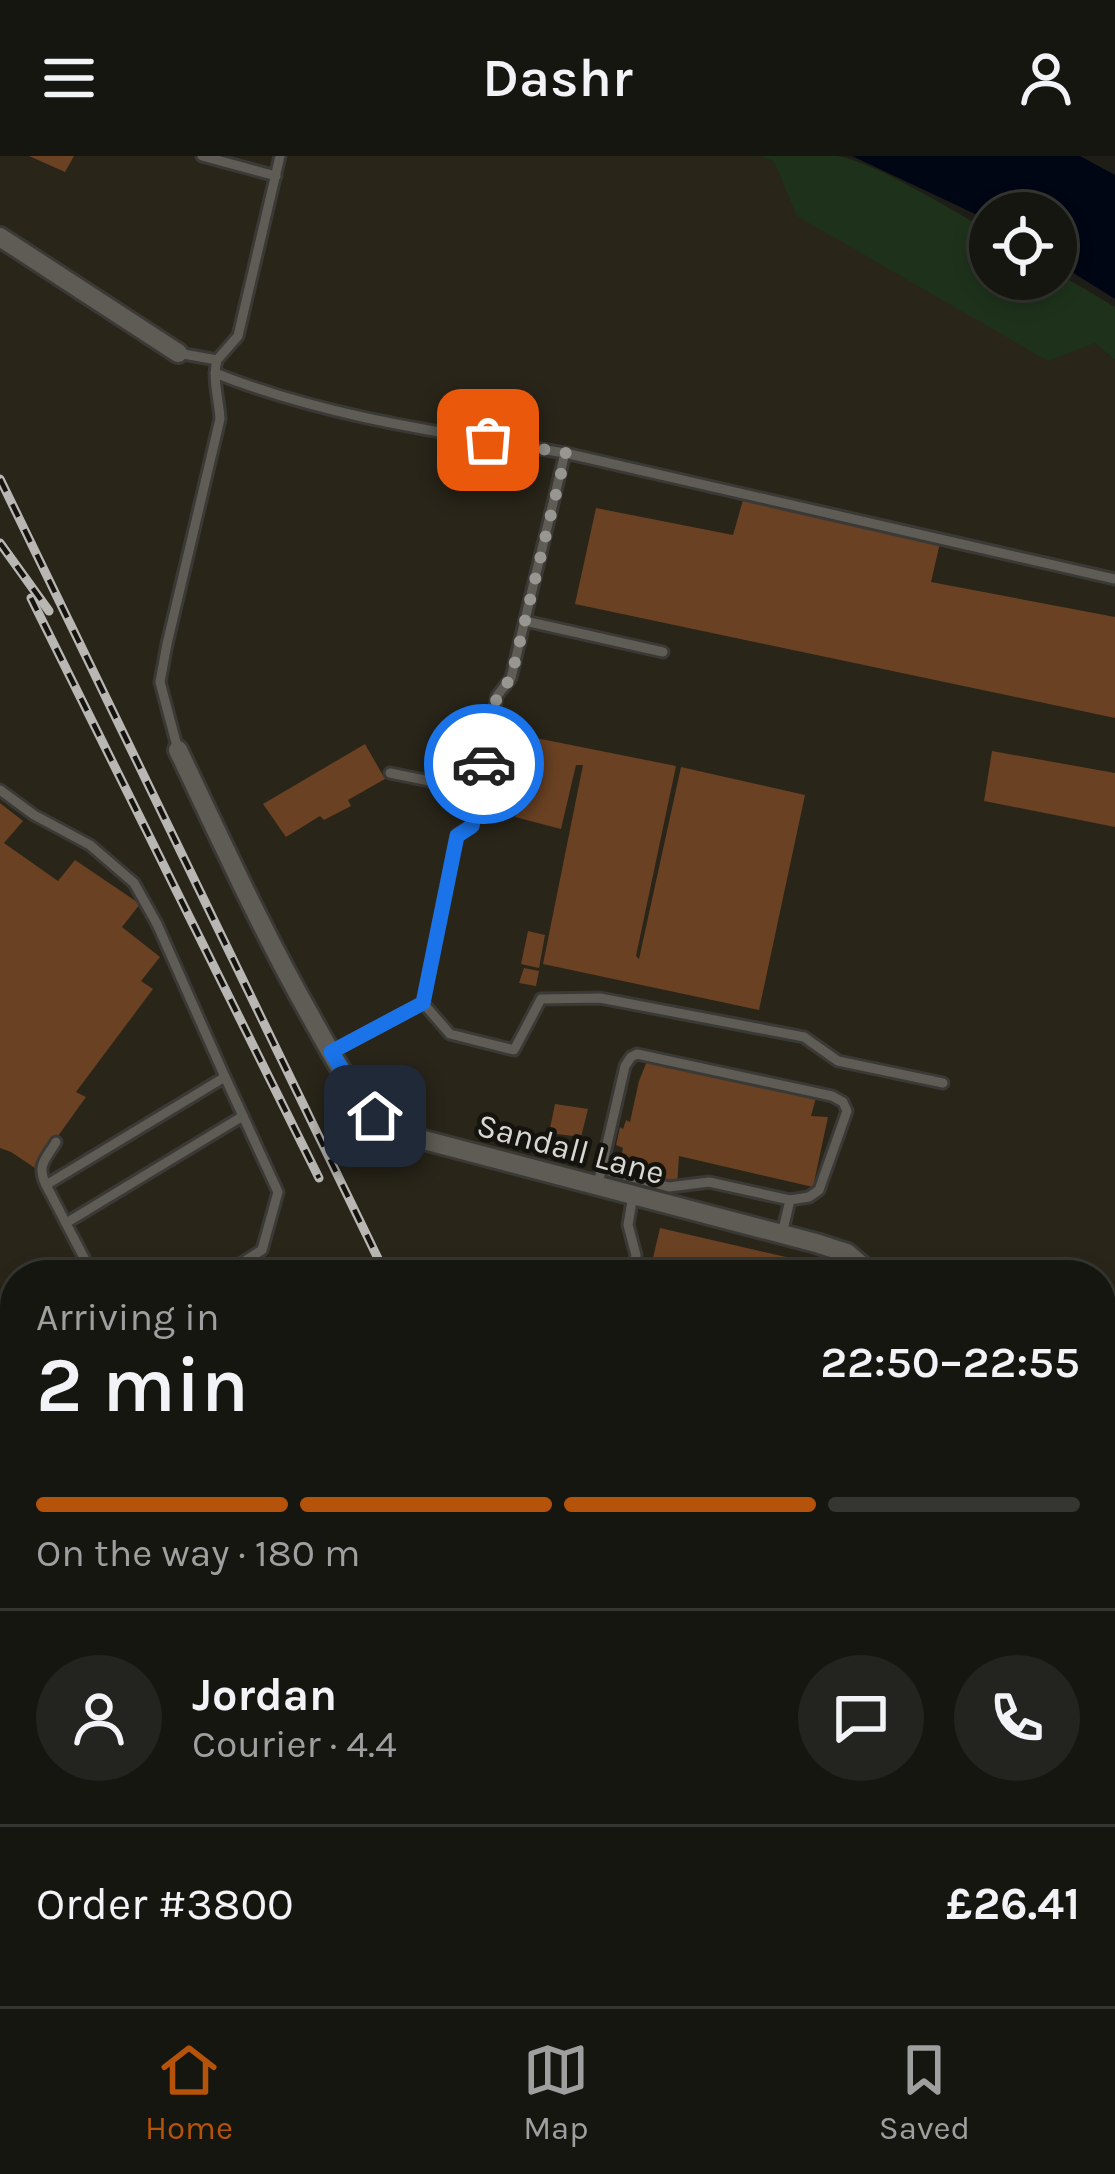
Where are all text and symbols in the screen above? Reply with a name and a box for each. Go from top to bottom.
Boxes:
icon: menu [36,45,102,111]
icon: person [1013,45,1079,111]
text: Dashr [482,46,633,110]
map controls [969,192,1077,300]
button: locate [969,192,1077,300]
pin [437,389,539,491]
icon: bag [455,407,521,473]
courier [424,704,544,824]
icon: car [451,731,517,797]
pin [324,1065,426,1167]
icon: home [342,1083,408,1149]
street label: Sandall Lane [473,1106,669,1192]
text: Arriving in [36,1294,219,1340]
text: 22:50–22:55 [820,1336,1080,1388]
text: 2 min [36,1339,249,1431]
text: On the way · 180 m [36,1530,361,1576]
button: person [36,1655,162,1781]
button: chat [798,1655,924,1781]
button: phone [954,1655,1080,1781]
text: Jordan [192,1669,337,1721]
text: Courier · 4.4 [192,1721,397,1767]
text: Order #3800 [36,1878,294,1930]
text: £26.41 [946,1878,1080,1930]
tab: Home [145,2037,233,2147]
tab: Map [523,2037,589,2147]
tab: Saved [879,2037,970,2147]

